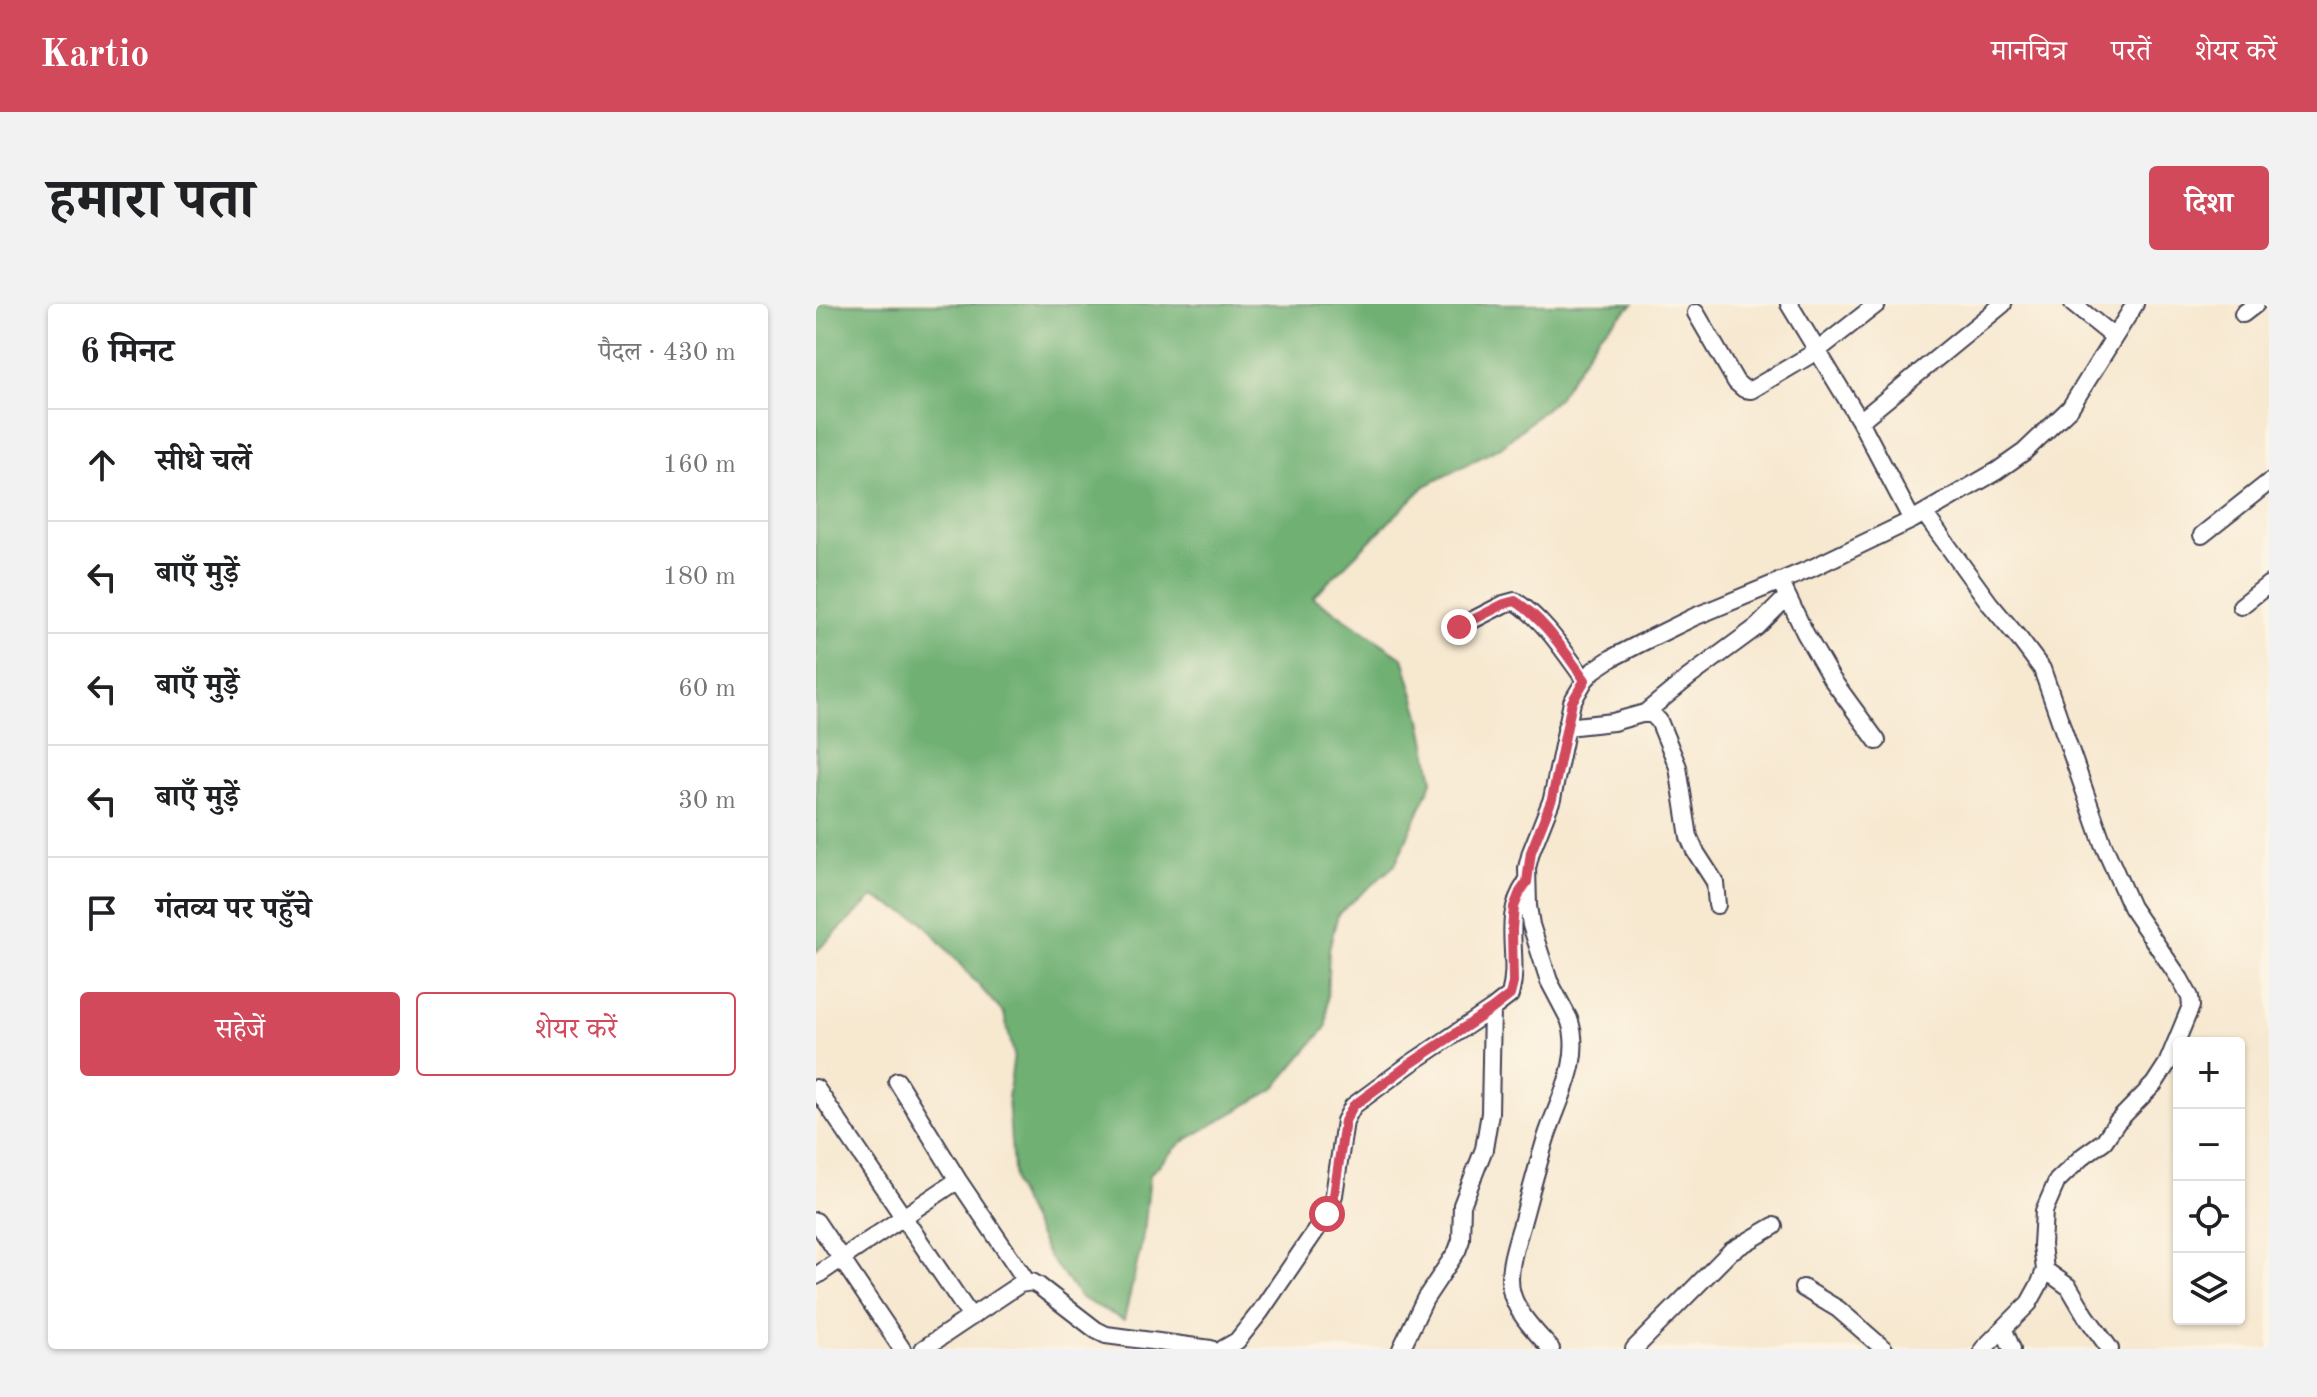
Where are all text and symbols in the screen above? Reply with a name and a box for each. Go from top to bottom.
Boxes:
text: Kartio [40,37,149,75]
text: मानचित्र [1991,39,2067,67]
text: परतें [2111,39,2151,67]
text: शेयर करें [2195,39,2277,67]
button: दिशा [2149,166,2269,250]
text: हमारा पता [48,174,254,230]
text: 6 मिनट [80,336,174,370]
text: पैदल · 430 m [598,340,736,366]
icon: ahead [80,443,124,487]
text: सीधे चलें [156,447,251,477]
text: 160 m [663,452,736,478]
icon: left [80,555,124,599]
text: बाएँ मुड़ें [156,559,239,589]
text: 180 m [663,564,736,590]
route end [1441,609,1477,645]
icon: left [80,667,124,711]
text: बाएँ मुड़ें [156,671,239,701]
text: 60 m [678,676,736,702]
icon: left [80,779,124,823]
text: बाएँ मुड़ें [156,783,239,813]
text: 30 m [678,788,736,814]
icon: arrive [80,891,124,935]
text: गंतव्य पर पहुँचे [156,895,312,925]
button: सहेजें [80,992,400,1076]
button: शेयर करें [416,992,736,1076]
map controls [2173,1037,2245,1325]
button: + [2173,1037,2245,1109]
button: − [2173,1109,2245,1181]
button: locate [2173,1181,2245,1253]
route start [1309,1196,1345,1232]
button: layers [2173,1253,2245,1325]

